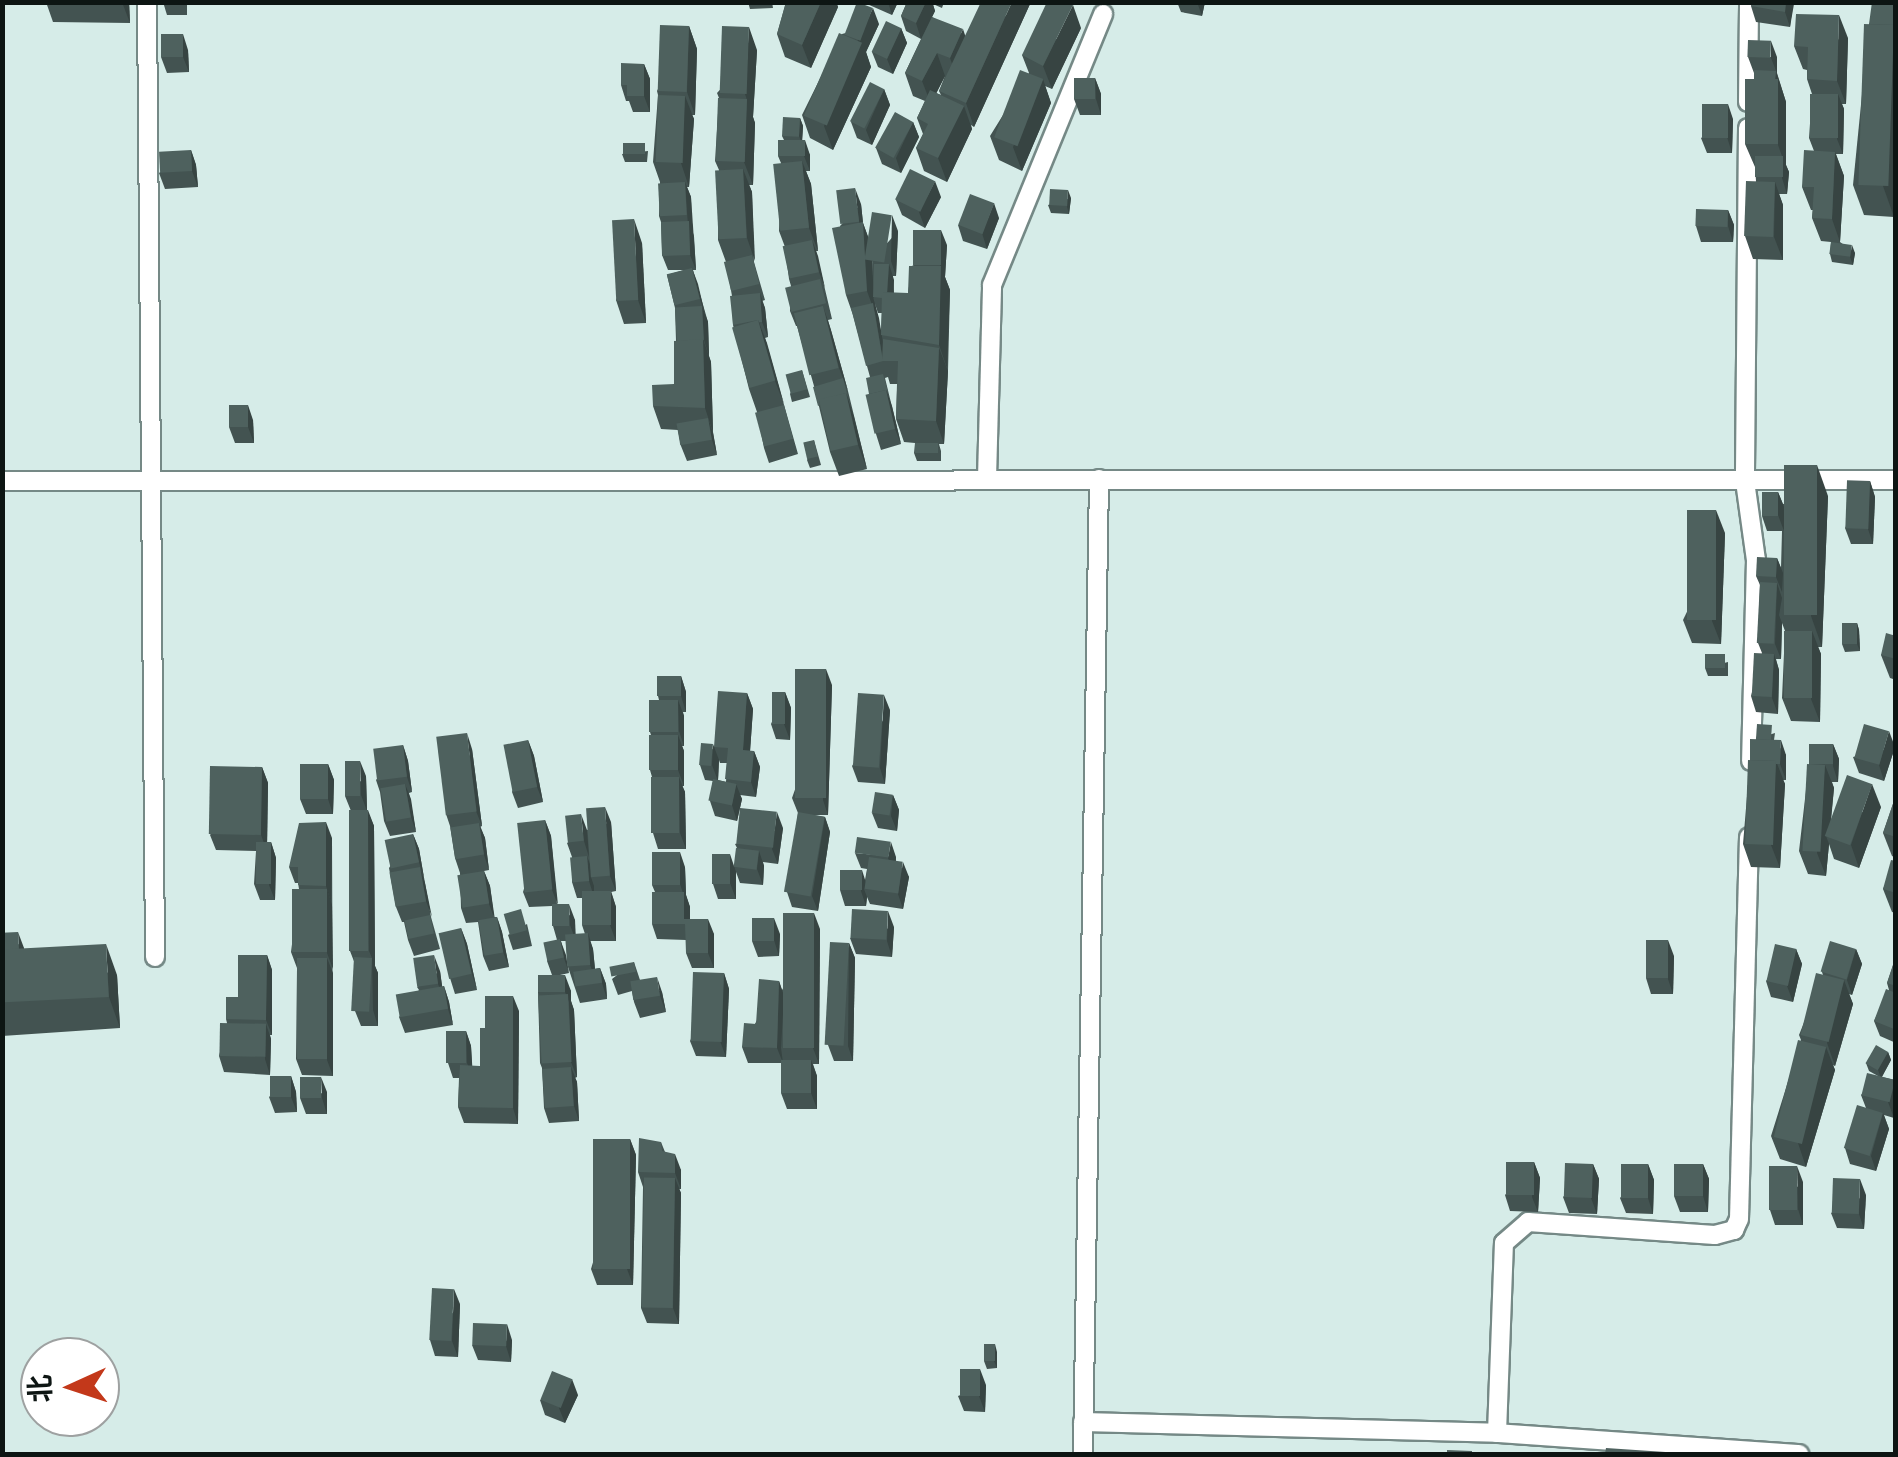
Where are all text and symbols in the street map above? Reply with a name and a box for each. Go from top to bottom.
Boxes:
north arrow [20,1337,120,1437]
text: 北 [24,1374,59,1403]

